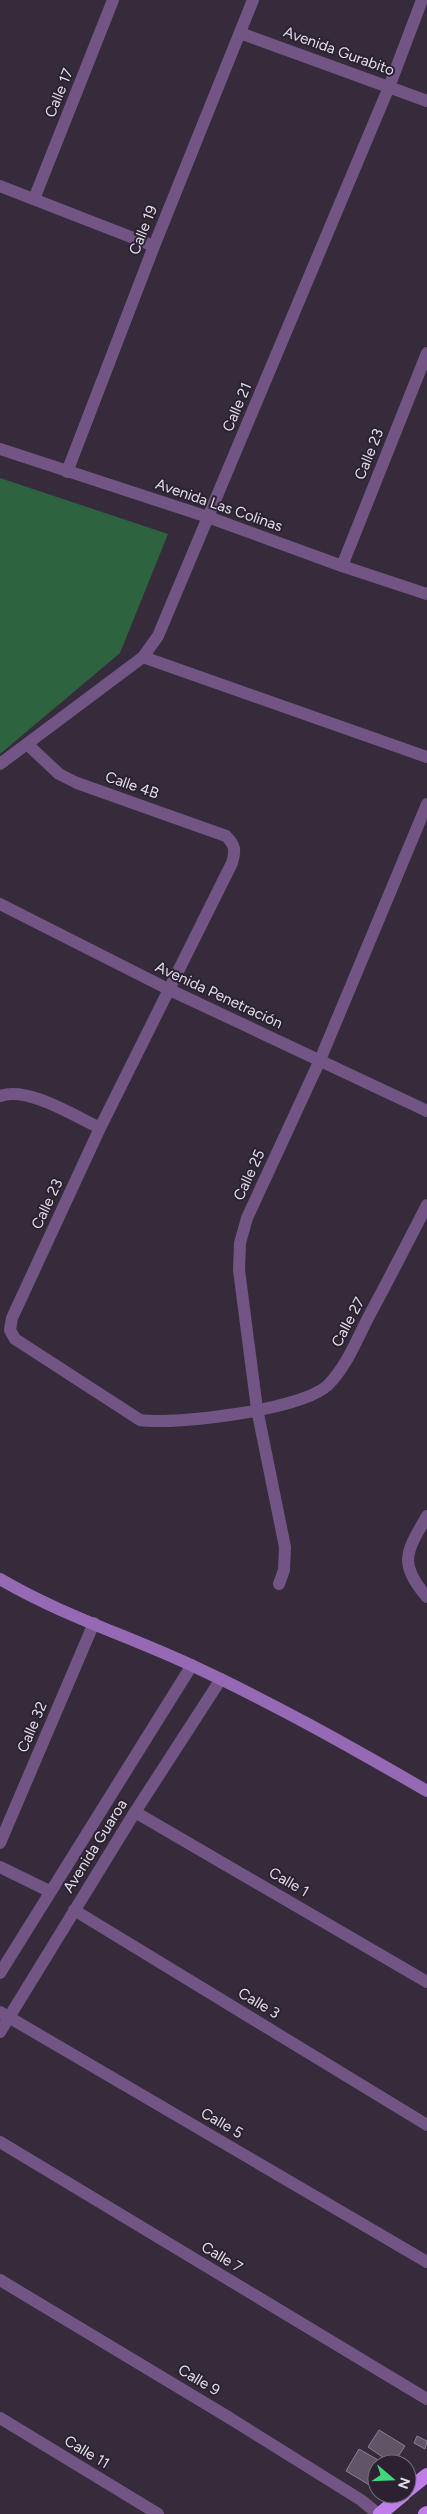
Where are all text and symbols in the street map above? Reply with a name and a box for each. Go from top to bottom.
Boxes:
street label: Avenida Gurabito [281,23,397,80]
street label: Calle 17 [41,66,77,120]
street label: Calle 19 [125,203,161,257]
street label: Calle 21 [219,380,255,434]
street label: Calle 23 [351,426,387,482]
street label: Avenida Las Colinas [153,475,285,535]
street label: Calle 4B [103,767,161,803]
street label: Avenida Penetración [153,958,285,1032]
street label: Calle 25 [229,1147,269,1203]
street label: Calle 23 [28,1176,66,1232]
street label: Calle 27 [328,1294,368,1350]
street label: Calle 32 [13,1699,51,1755]
street label: Avenida Guaroa [59,1796,131,1896]
street label: Calle 1 [266,1863,312,1901]
street label: Calle 3 [235,1984,283,2022]
street label: Calle 5 [198,2104,246,2142]
street label: Calle 7 [198,2238,246,2276]
street label: Calle 9 [175,2361,223,2399]
street label: Calle 11 [61,2432,113,2472]
north arrow [367,2454,417,2504]
text: N [394,2475,414,2491]

